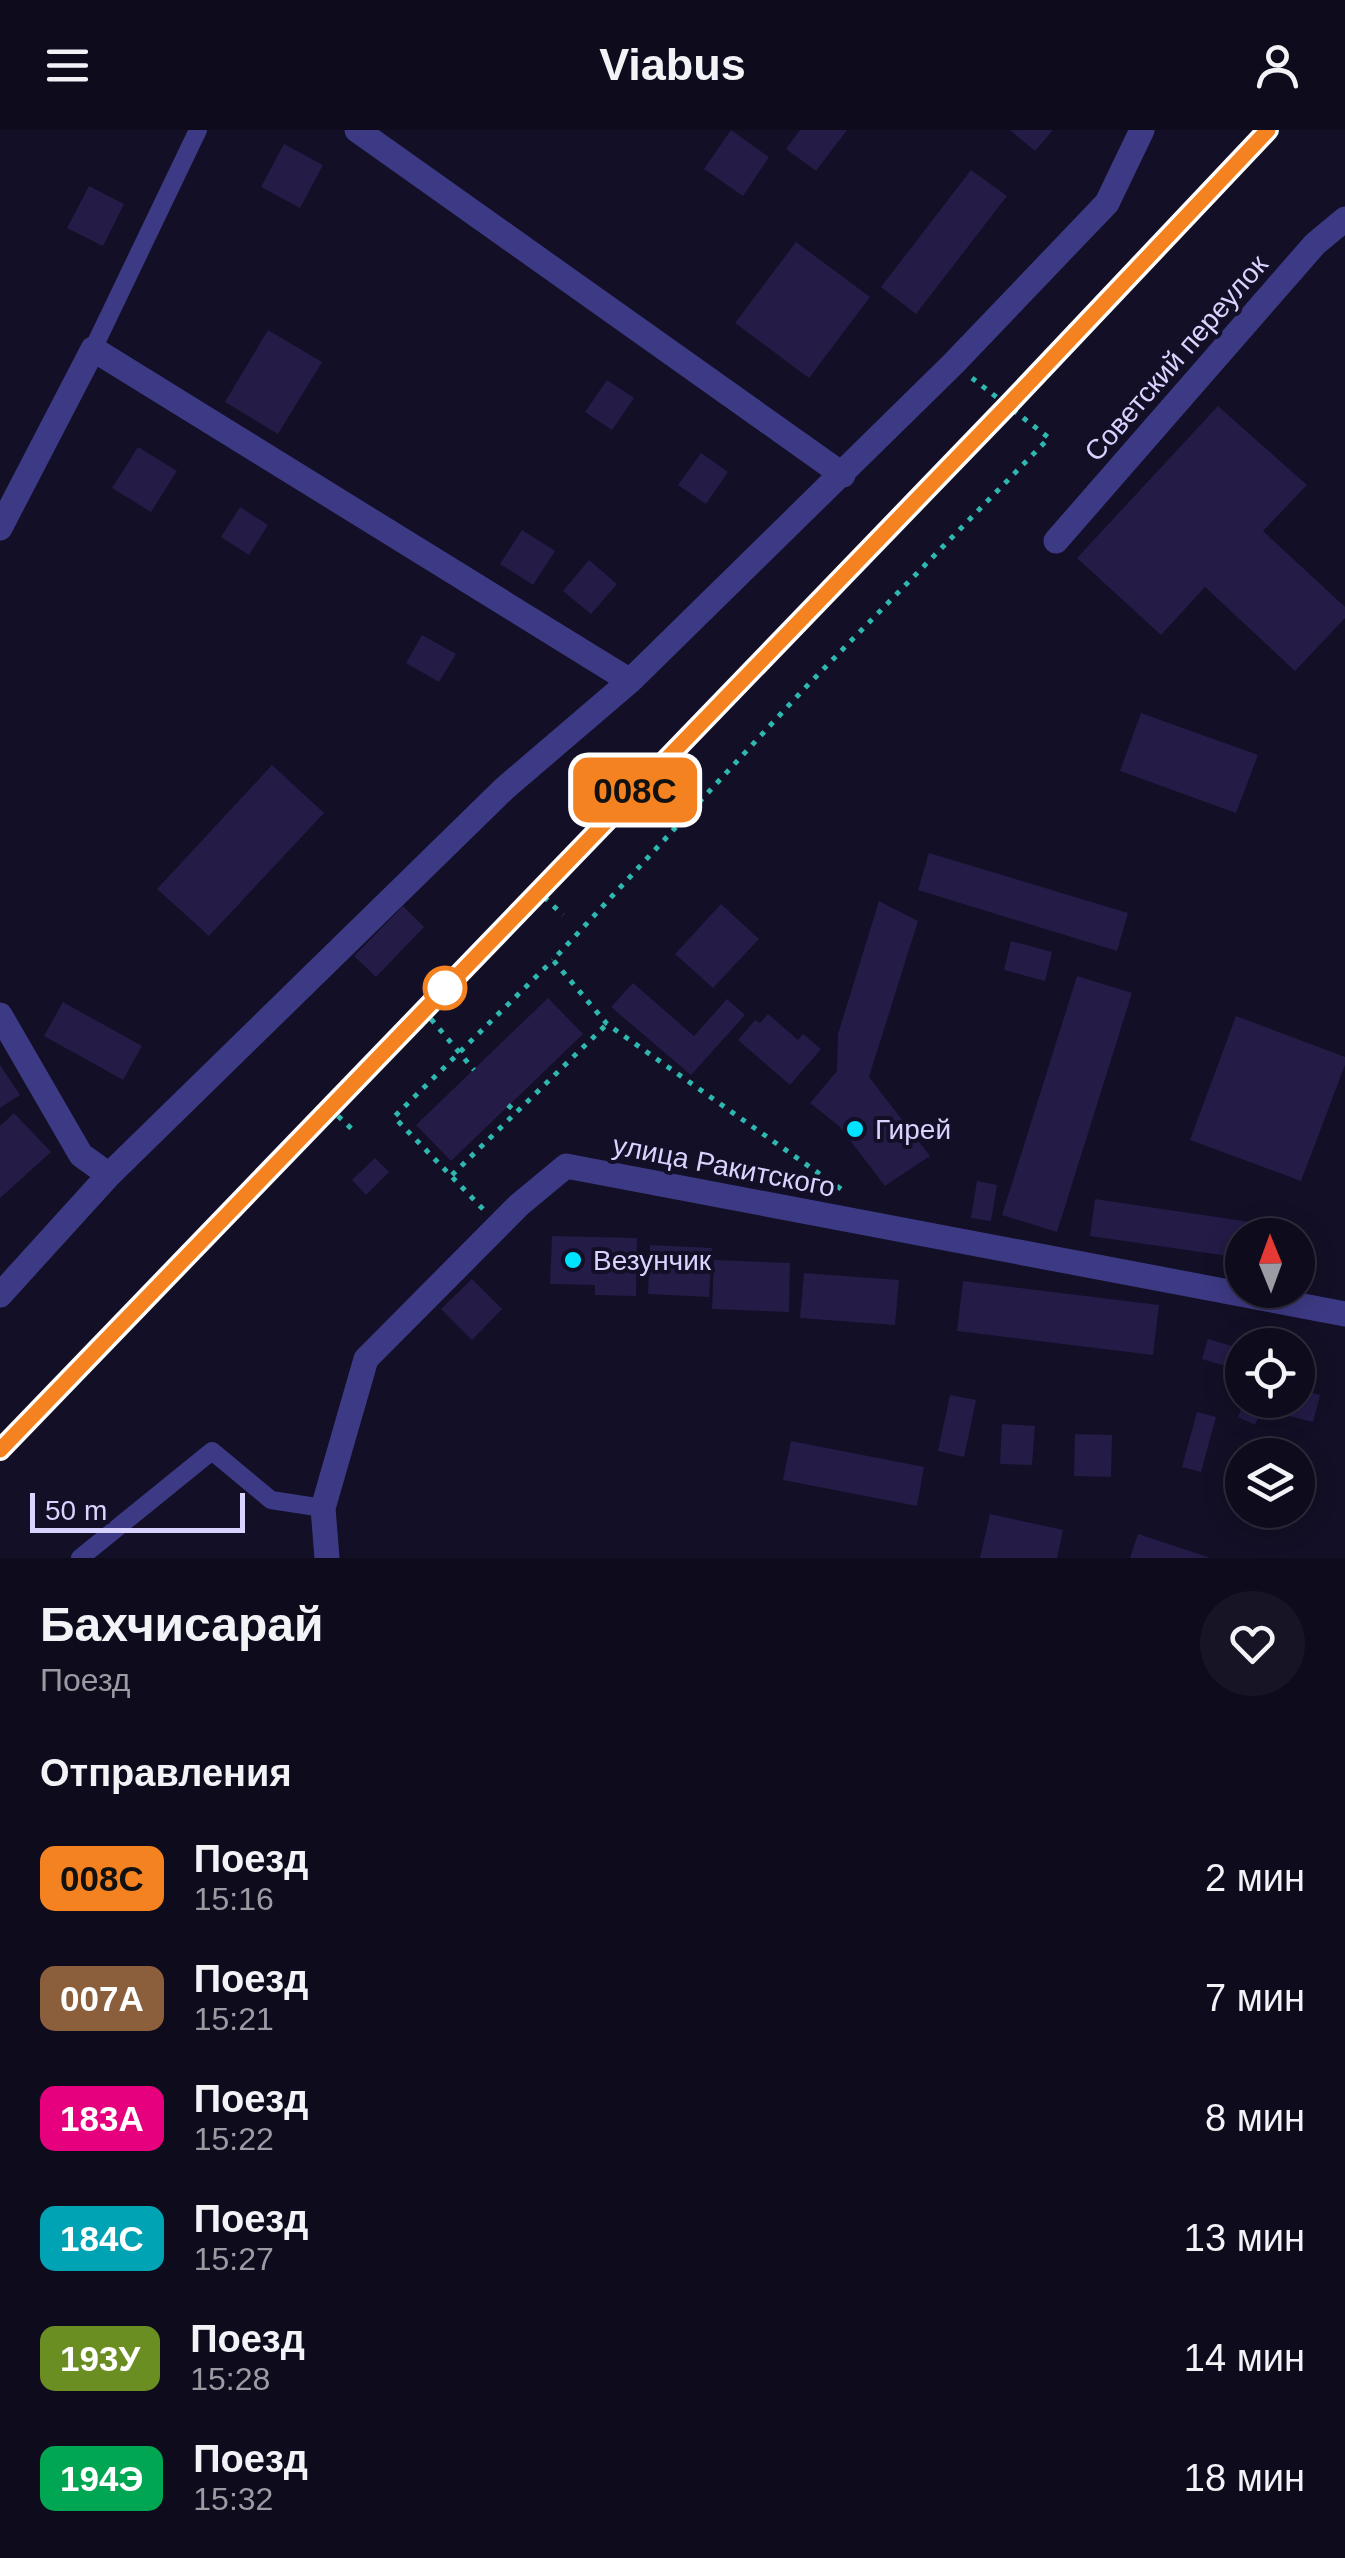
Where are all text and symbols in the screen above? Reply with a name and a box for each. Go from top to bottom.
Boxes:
icon: menu [40,38,95,93]
icon: person [1250,38,1305,93]
text: Viabus [599,39,746,90]
street label: Советский переулок [1078,248,1274,467]
line badge: 008С [565,758,705,822]
text: 008С [593,771,677,810]
unlabelled marker [424,967,466,1009]
place label: Гирей [875,1114,951,1145]
marker: Гирей [844,1118,866,1140]
street label: улица Ракитского [610,1129,838,1203]
north arrow [1225,1218,1315,1308]
map controls [1225,1218,1315,1528]
place label: Везунчик [593,1245,712,1276]
marker: Везунчик [562,1249,584,1271]
button: locate [1225,1328,1315,1418]
button: layers [1225,1438,1315,1528]
scale bar [30,1488,245,1532]
text: 50 m [45,1495,107,1526]
button: heart [1200,1591,1305,1696]
text: Бахчисарай [40,1598,324,1651]
text: Поезд [40,1662,131,1698]
text: Отправления [40,1752,292,1794]
text: Поезд [194,1838,308,1880]
text: 2 мин [1205,1857,1305,1899]
text: 008С [60,1859,144,1898]
text: 15:16 [194,1881,274,1917]
text: Поезд [194,1958,308,2000]
text: 7 мин [1205,1977,1305,2019]
text: 007А [60,1979,144,2018]
text: 15:21 [194,2001,274,2037]
text: Поезд [194,2078,308,2120]
text: 8 мин [1205,2097,1305,2139]
text: 183А [60,2099,144,2138]
text: 15:22 [194,2121,274,2157]
text: Поезд [194,2198,308,2240]
text: 13 мин [1184,2217,1305,2259]
text: 184С [60,2219,144,2258]
text: 15:27 [194,2241,274,2277]
text: Поезд [190,2318,305,2360]
text: 14 мин [1184,2337,1305,2379]
text: 193У [60,2339,140,2378]
text: 15:28 [190,2361,270,2397]
text: Поезд [193,2438,308,2480]
text: 18 мин [1184,2457,1305,2499]
text: 194Э [60,2459,143,2498]
text: 15:32 [193,2481,273,2517]

